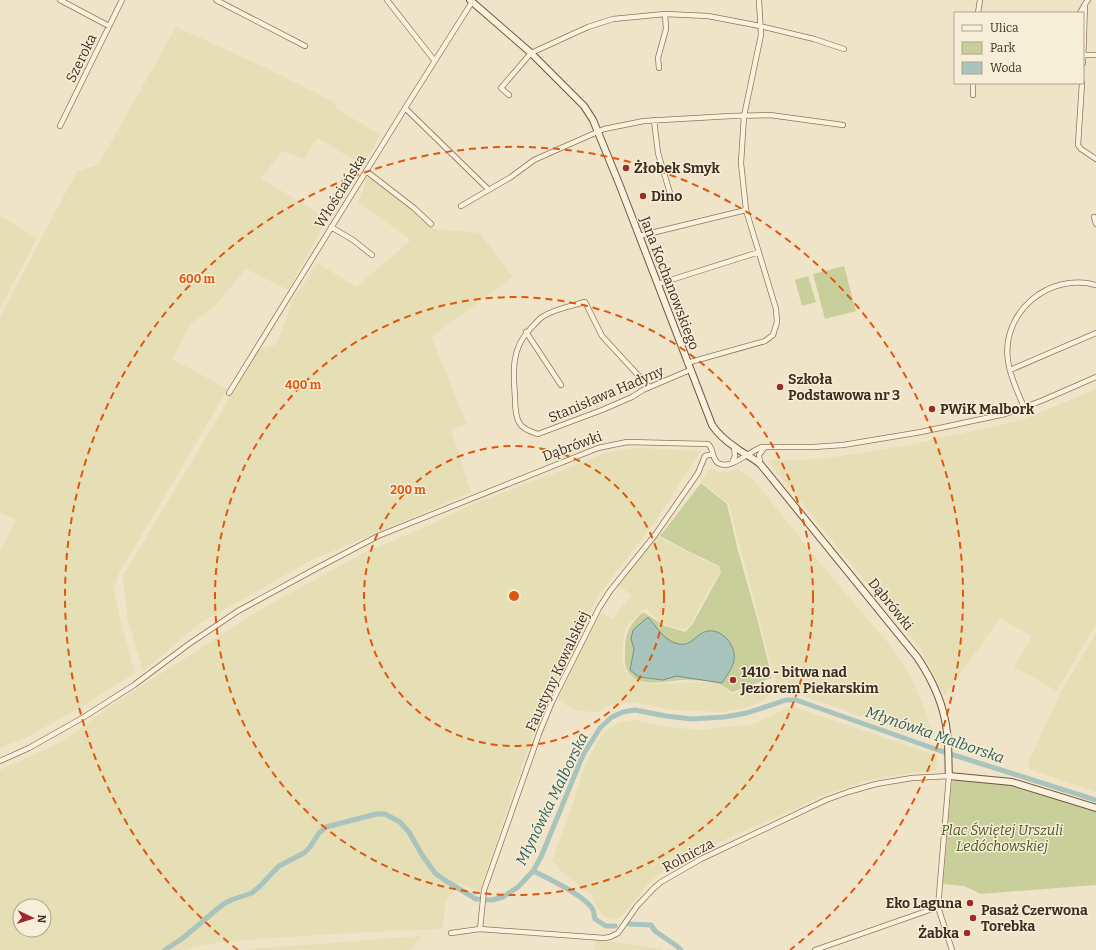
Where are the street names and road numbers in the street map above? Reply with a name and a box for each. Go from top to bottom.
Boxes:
street label: Szeroka [62,31,101,85]
street label: Włościańska [311,151,370,231]
street label: Jana Kochanowskiego [636,213,703,352]
street label: Stanisława Hadyny [546,362,667,426]
street label: Dąbrówki [540,428,604,465]
street label: Dąbrówki [864,575,917,634]
street label: Faustyny Kowalskiej [522,608,593,734]
street label: Rolnicza [660,835,717,876]

